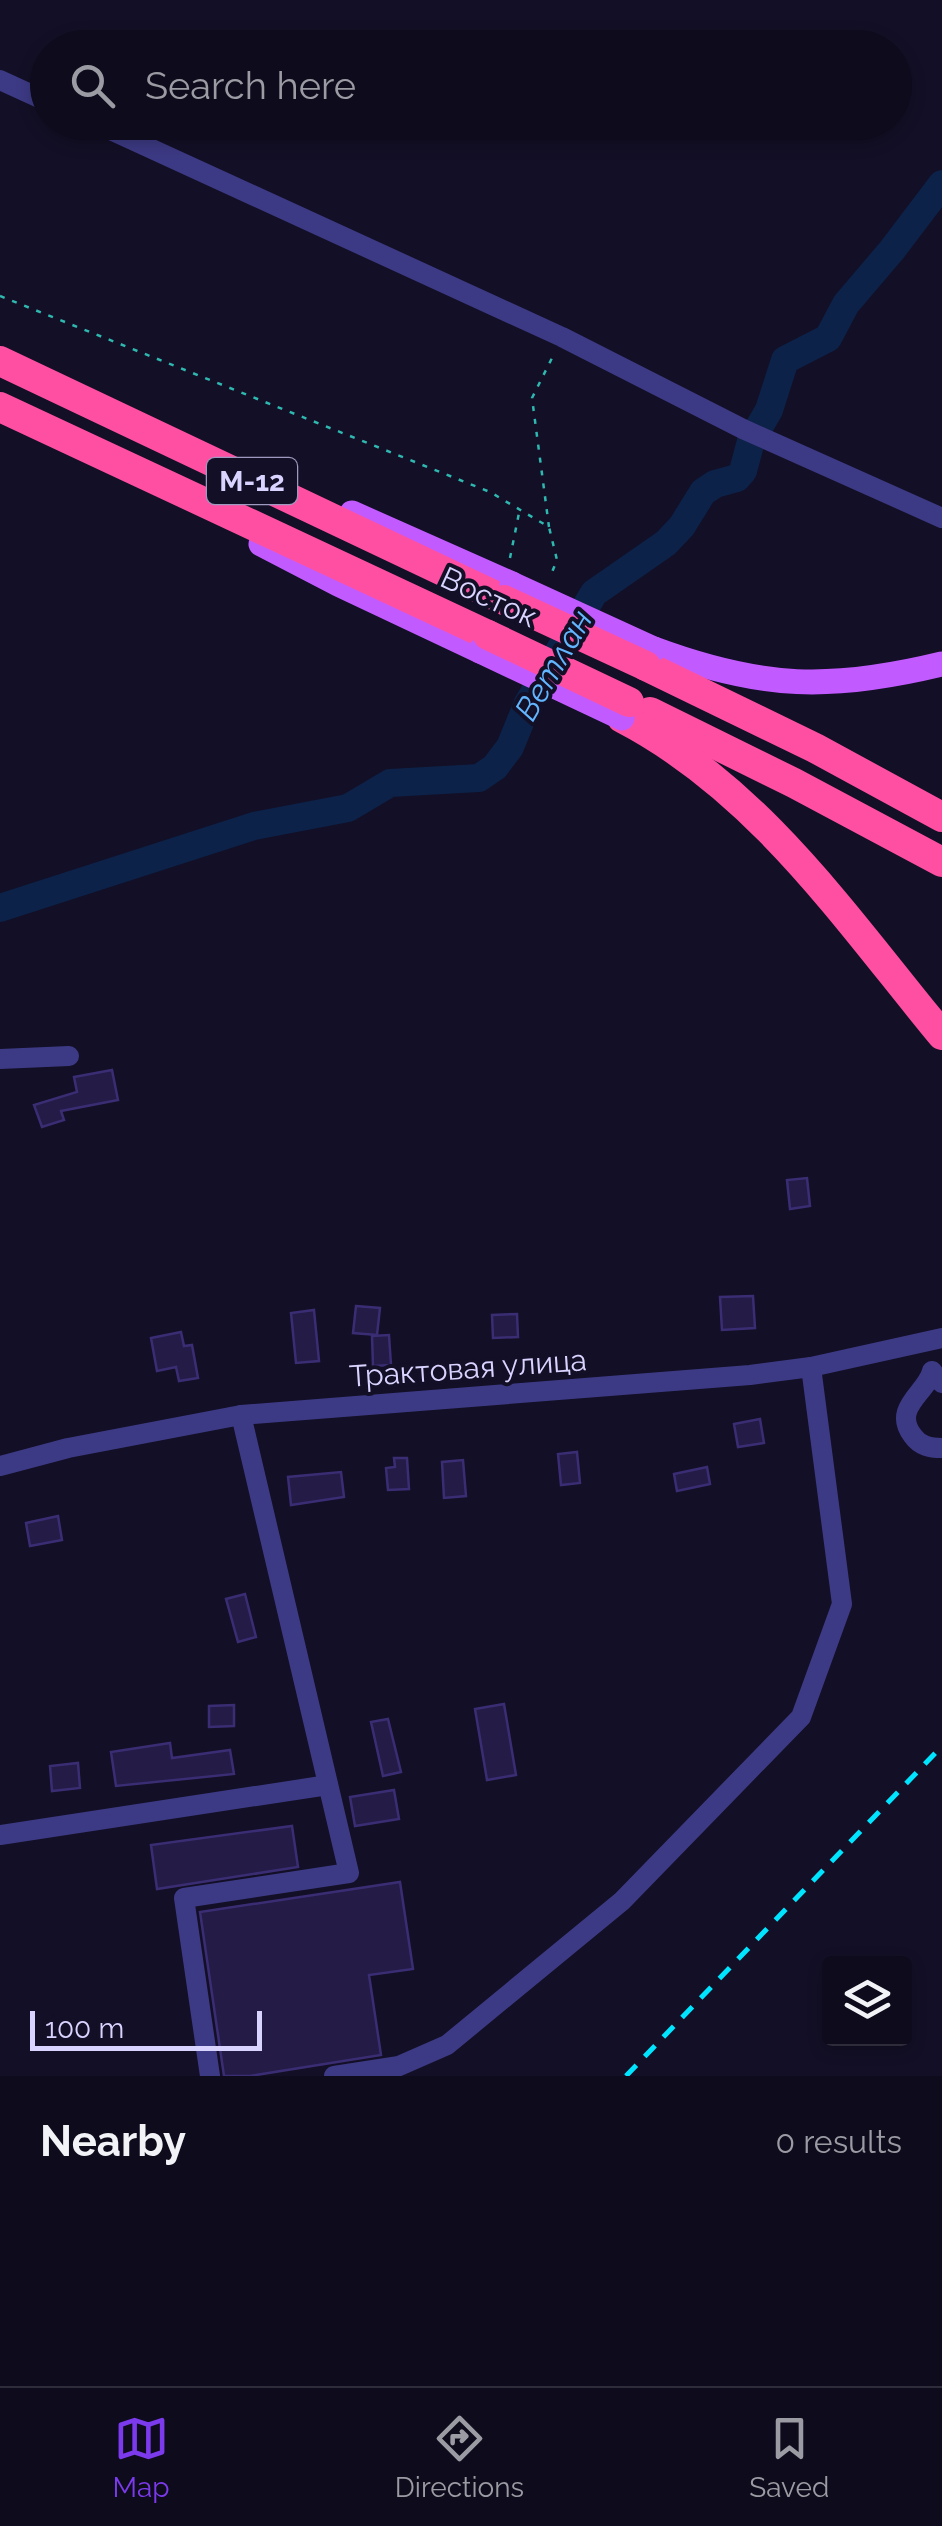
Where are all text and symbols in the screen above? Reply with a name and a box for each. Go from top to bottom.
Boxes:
search box [30,30,912,140]
icon: search [65,58,120,113]
text: Search here [145,63,356,108]
road number: М-12 [207,458,297,504]
street label: Восток [435,560,543,634]
water label: Ветлан [507,603,599,727]
street label: Трактовая улица [348,1342,588,1394]
map controls [822,1956,912,2046]
button: layers [822,1956,912,2046]
scale bar [30,2006,262,2050]
text: 100 m [45,2012,124,2045]
text: Nearby [40,2117,186,2166]
text: 0 results [775,2123,902,2160]
tab: Map [113,2411,170,2504]
tab: Directions [395,2411,524,2504]
tab: Saved [749,2411,829,2504]

